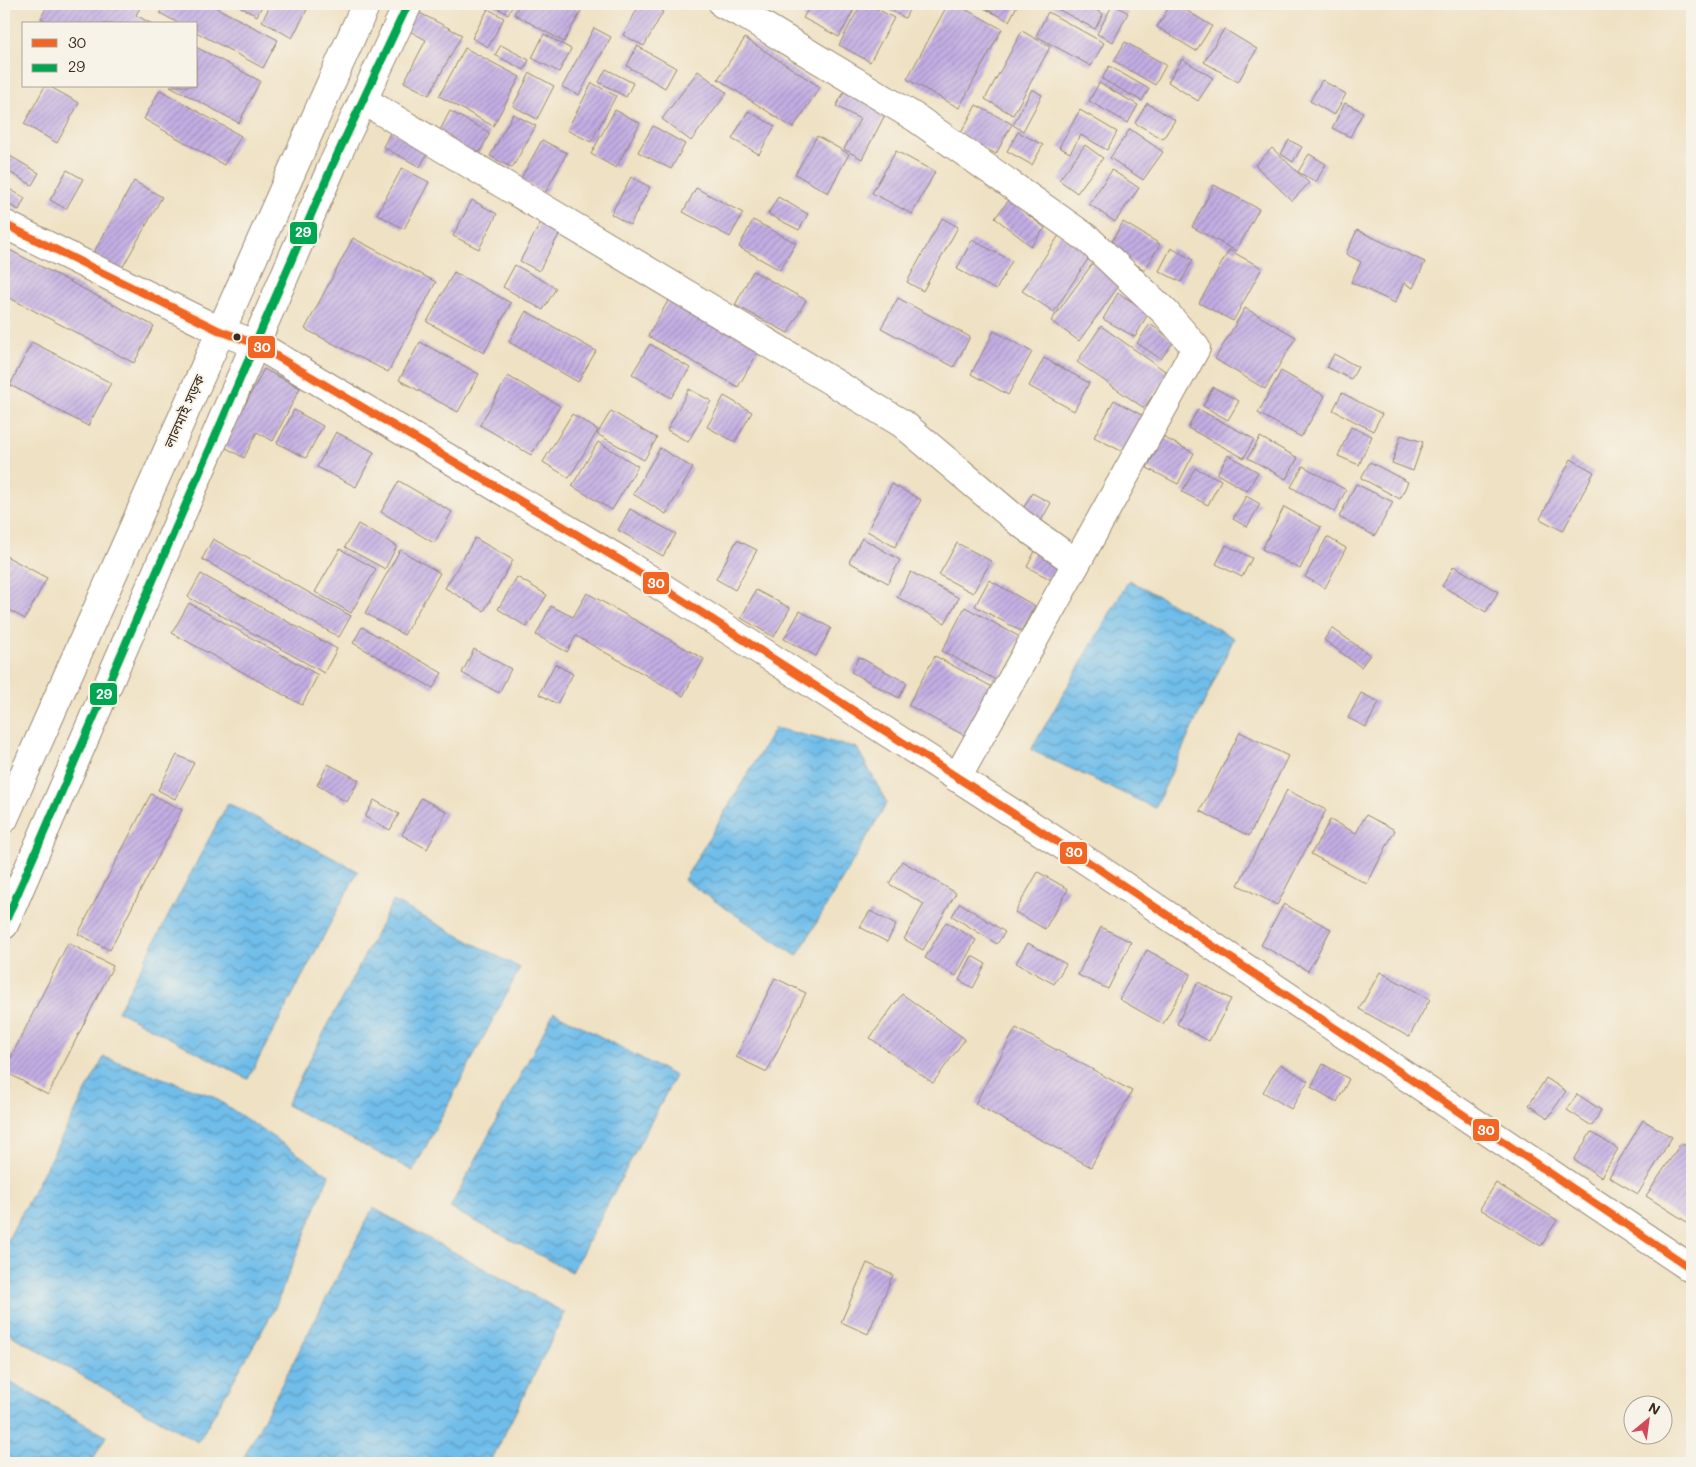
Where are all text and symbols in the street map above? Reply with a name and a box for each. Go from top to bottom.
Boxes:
legend [22,22,198,88]
text: 30 [68,32,86,52]
text: 29 [68,56,85,76]
line badge: 29 [289,221,318,245]
text: 29 [295,222,312,241]
unlabelled marker [232,332,242,342]
line badge: 30 [247,335,276,359]
text: 30 [253,337,271,356]
street label: লালমাই সড়ক [159,371,209,452]
line badge: 30 [642,571,670,595]
text: 30 [647,573,665,592]
line badge: 29 [89,682,118,706]
text: 29 [96,684,113,703]
line badge: 30 [1059,841,1088,865]
text: 30 [1065,842,1083,861]
line badge: 30 [1472,1118,1500,1142]
text: 30 [1477,1120,1495,1139]
north arrow [1624,1394,1674,1444]
text: N [1645,1397,1664,1419]

